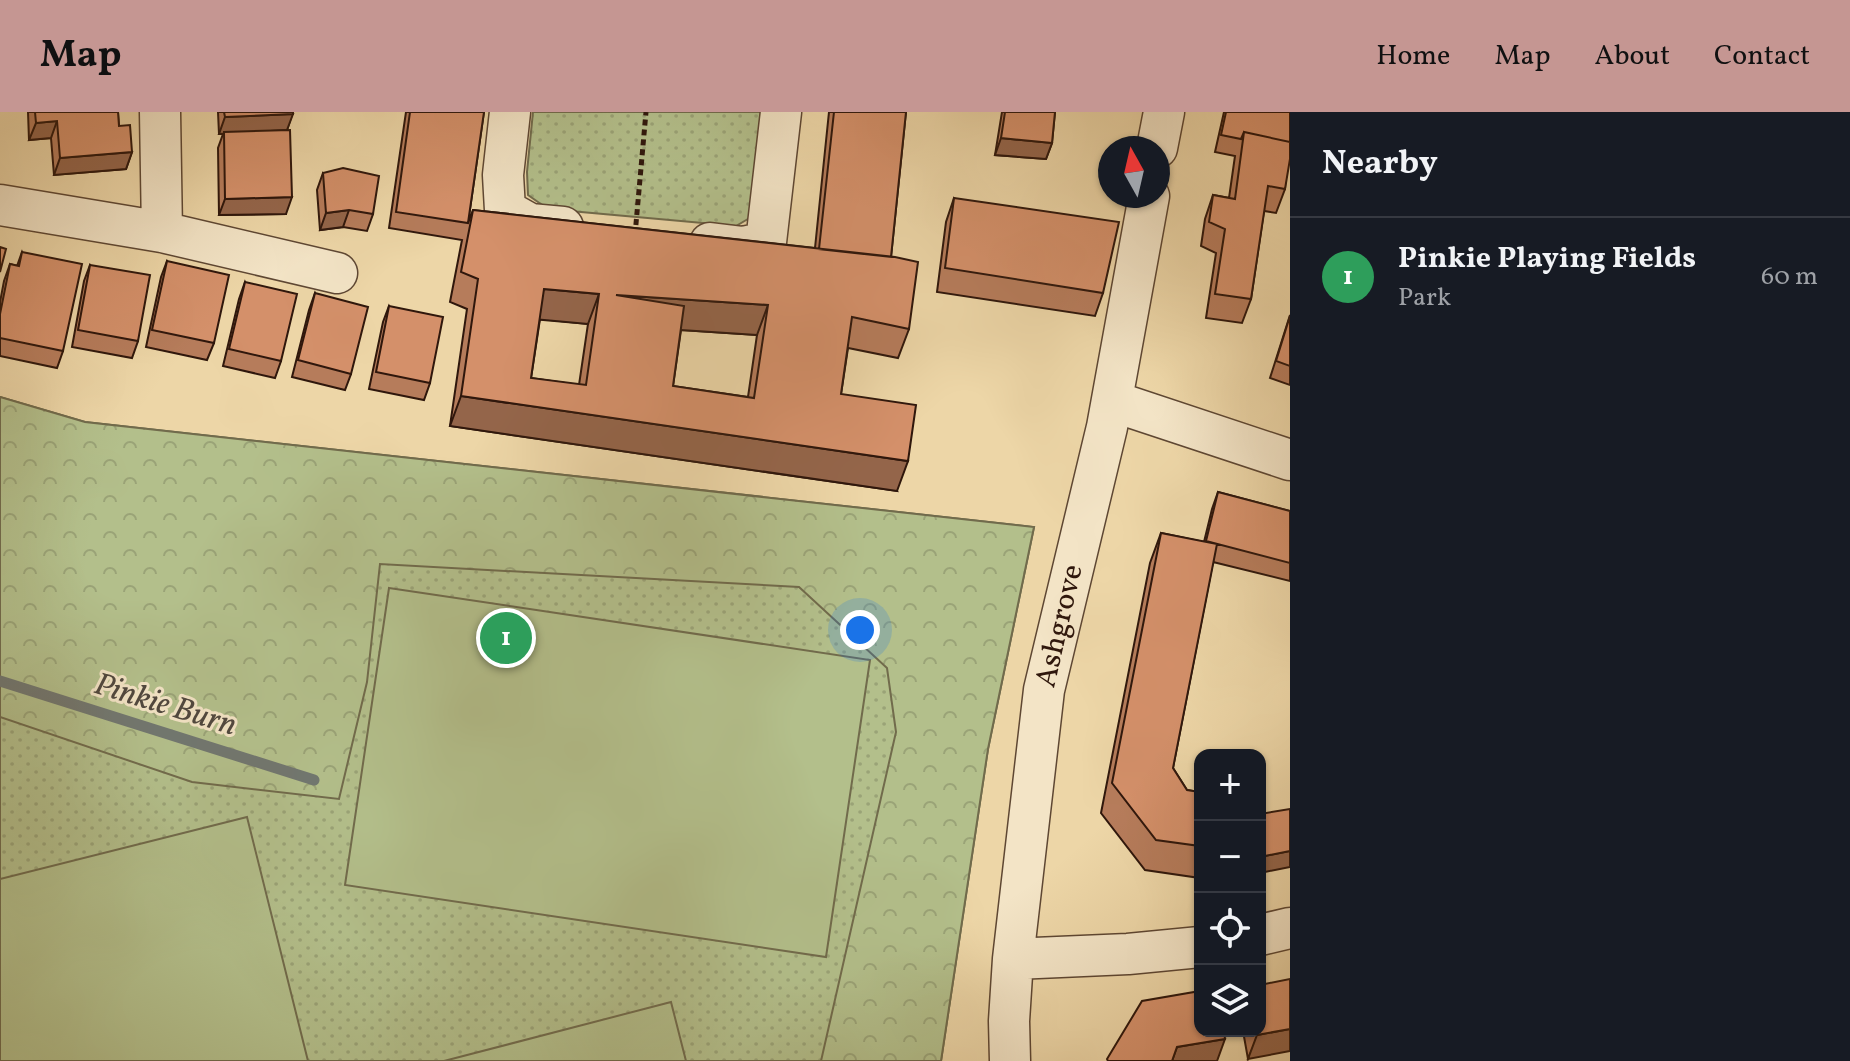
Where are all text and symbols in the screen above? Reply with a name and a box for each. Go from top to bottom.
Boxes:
text: Map [40,30,121,83]
text: Home [1376,37,1450,76]
text: Map [1494,37,1550,76]
text: About [1594,37,1670,76]
text: Contact [1714,37,1810,76]
north arrow [1098,136,1170,208]
text: Nearby [1322,141,1438,188]
text: Pinkie Playing Fields [1398,238,1696,280]
text: 1 [1343,259,1353,295]
text: 60 m [1761,259,1818,295]
text: Park [1398,280,1451,316]
street label: Ashgrove [1025,560,1095,692]
pin: 1 [480,608,532,668]
your location [840,610,880,650]
water label: Pinkie Burn [88,663,242,749]
map controls [1194,749,1266,1037]
button: + [1194,749,1266,821]
button: − [1194,821,1266,893]
button: locate [1194,893,1266,965]
button: layers [1194,965,1266,1037]

